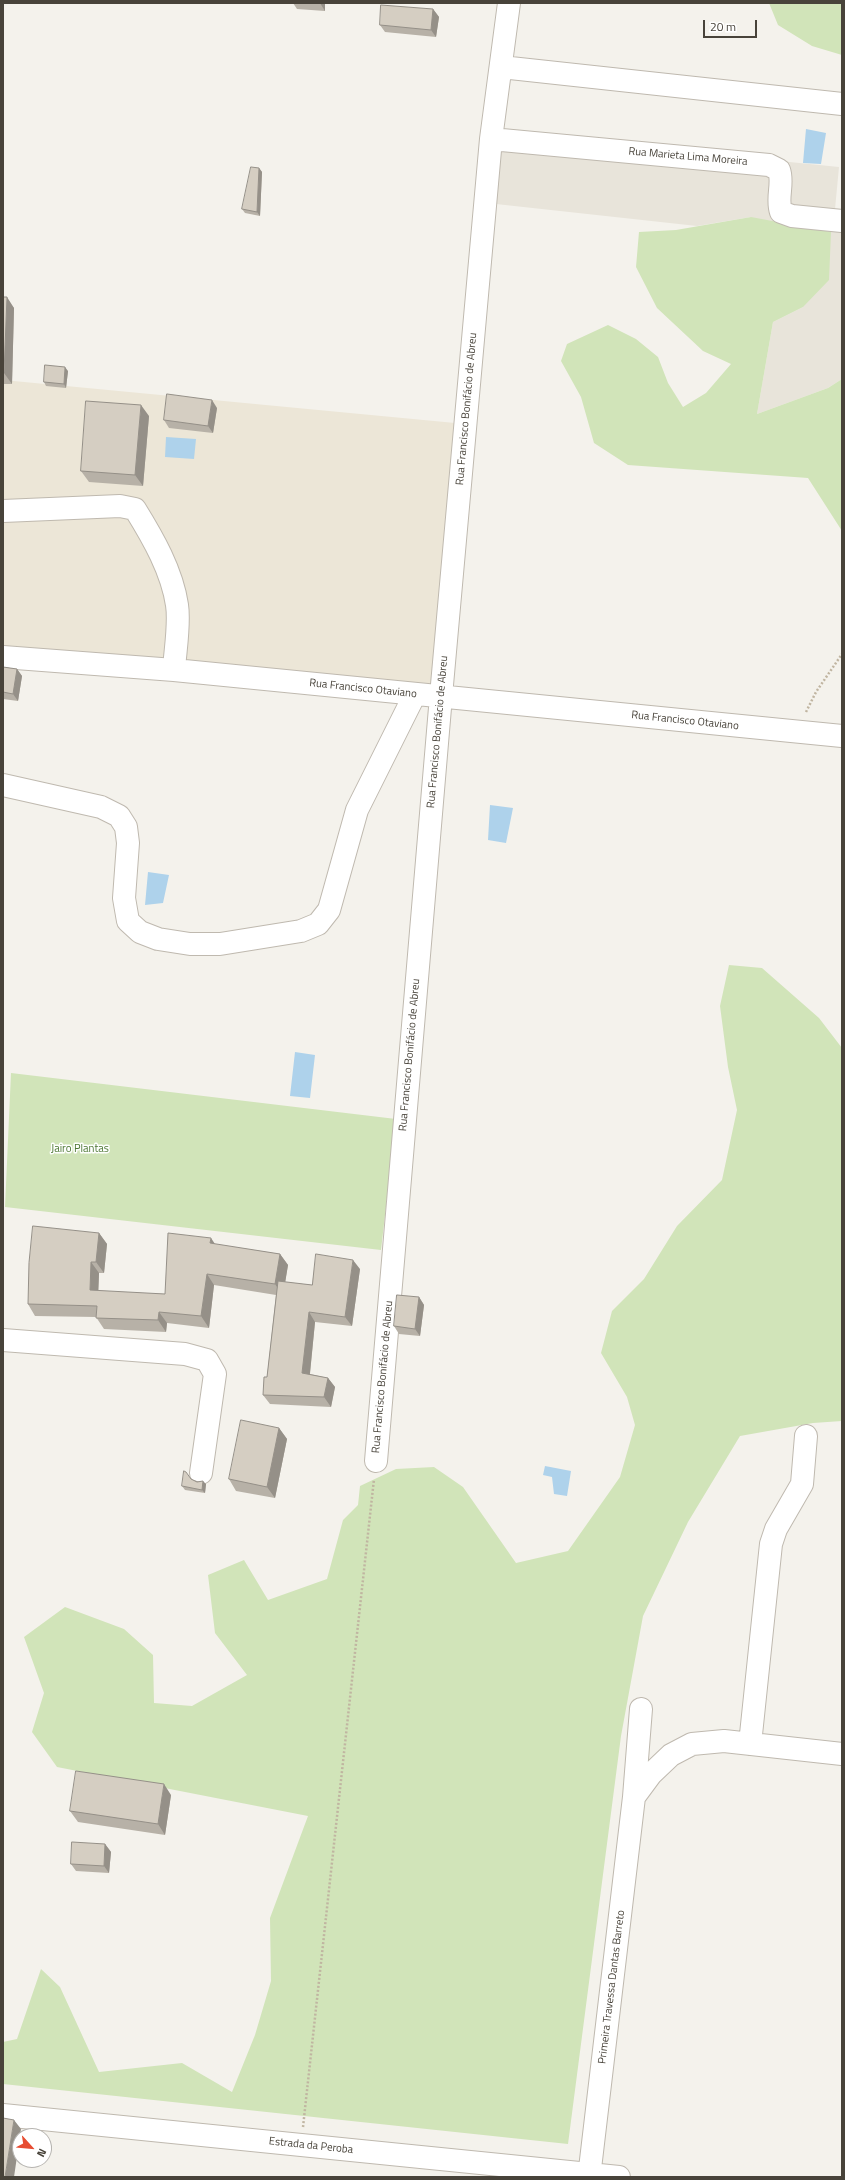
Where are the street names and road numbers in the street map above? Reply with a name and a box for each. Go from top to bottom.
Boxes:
street label: Rua Marieta Lima Moreira [628,145,748,169]
street label: Rua Francisco Bonifácio de Abreu [454,332,480,486]
street label: Rua Francisco Bonifácio de Abreu [425,655,451,809]
street label: Rua Francisco Otaviano [309,677,417,701]
street label: Rua Francisco Otaviano [631,709,739,733]
street label: Rua Francisco Bonifácio de Abreu [397,978,423,1132]
street label: Rua Francisco Bonifácio de Abreu [370,1300,396,1454]
street label: Primeira Travessa Dantas Barreto [596,1909,628,2065]
street label: Estrada da Peroba [268,2135,354,2157]

